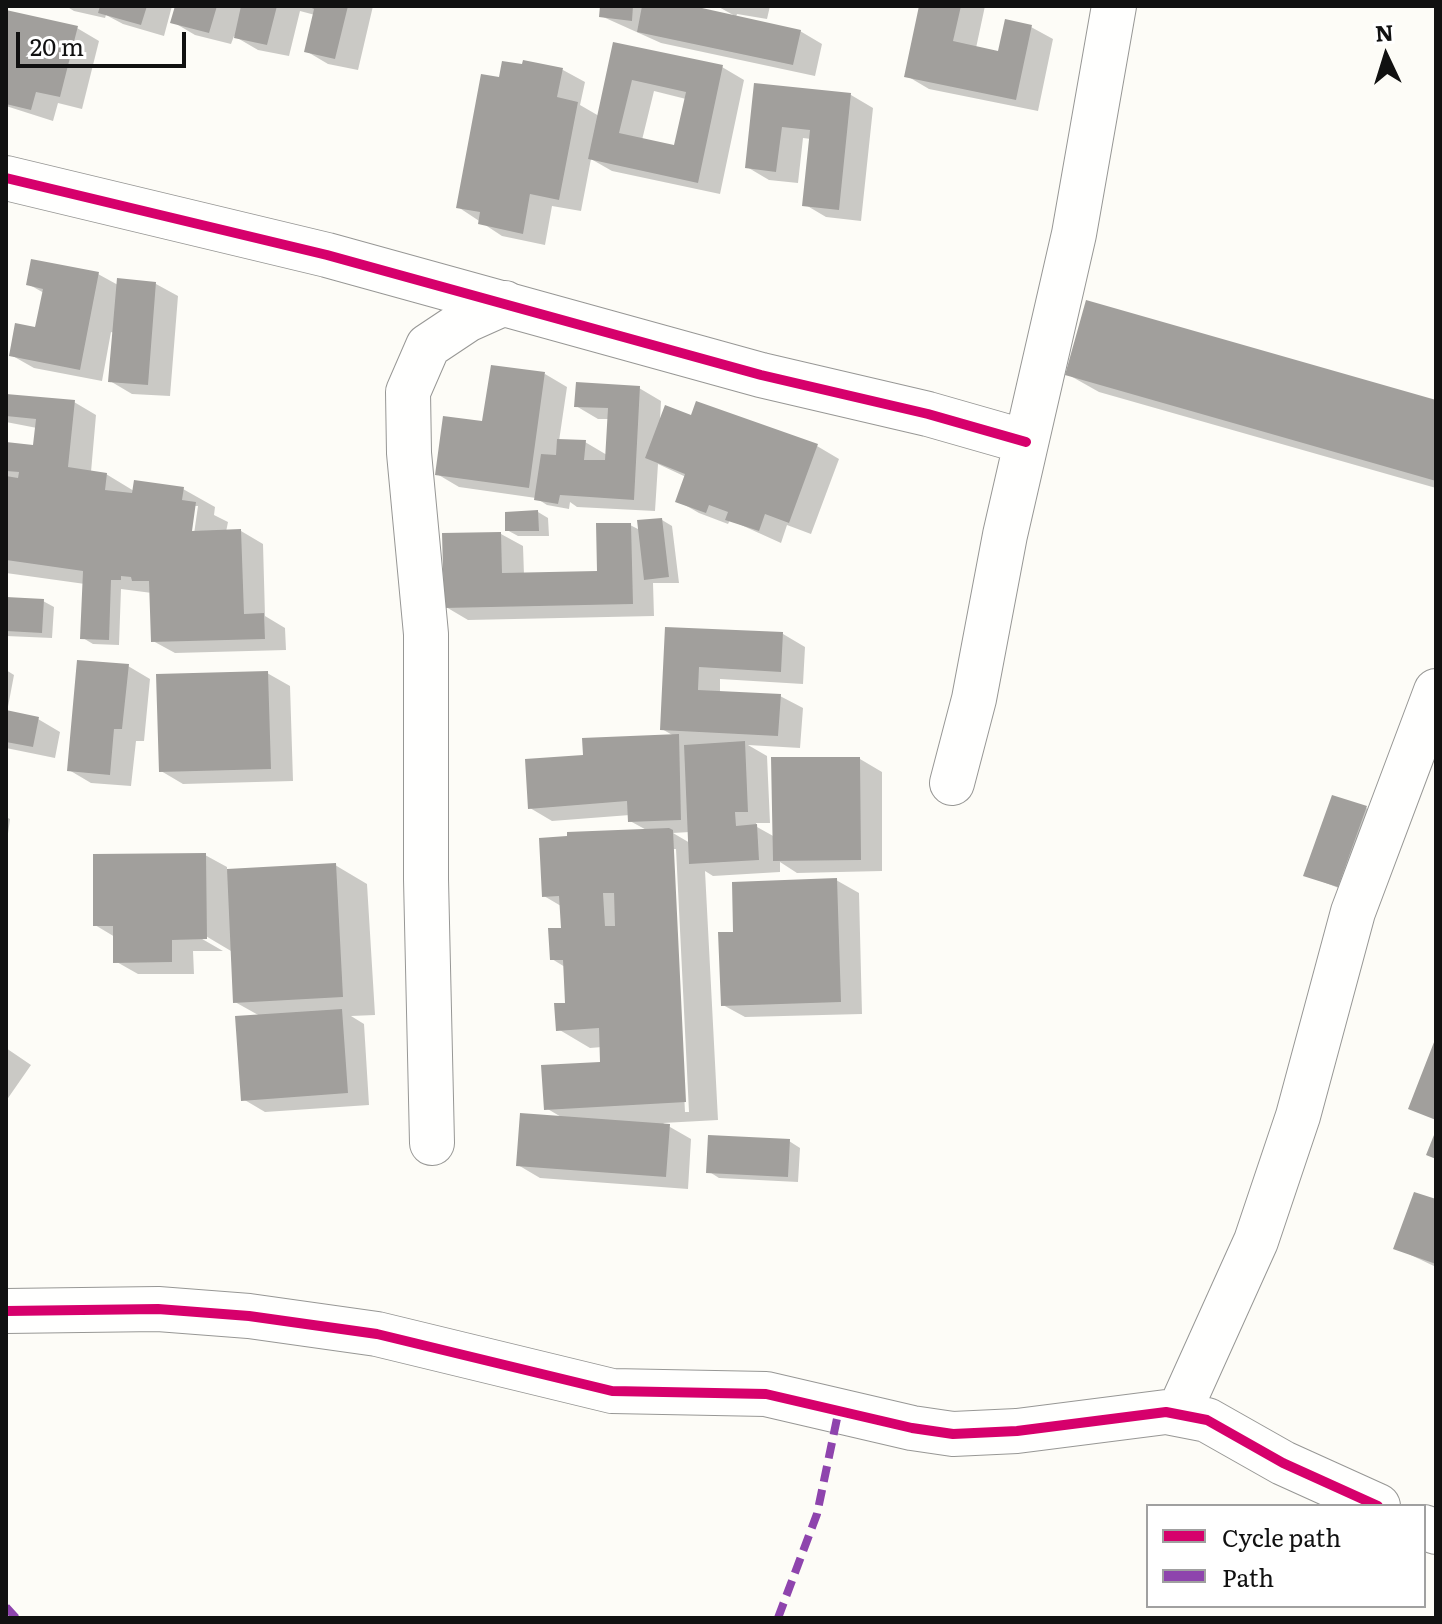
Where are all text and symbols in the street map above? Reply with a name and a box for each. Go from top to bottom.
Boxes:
text: N [1374,14,1395,49]
scale bar [20,16,190,66]
north arrow [1346,16,1426,96]
text: 20 m [30,28,84,63]
legend [1146,1504,1426,1608]
text: Cycle path [1222,1519,1341,1554]
text: Path [1222,1559,1274,1594]

